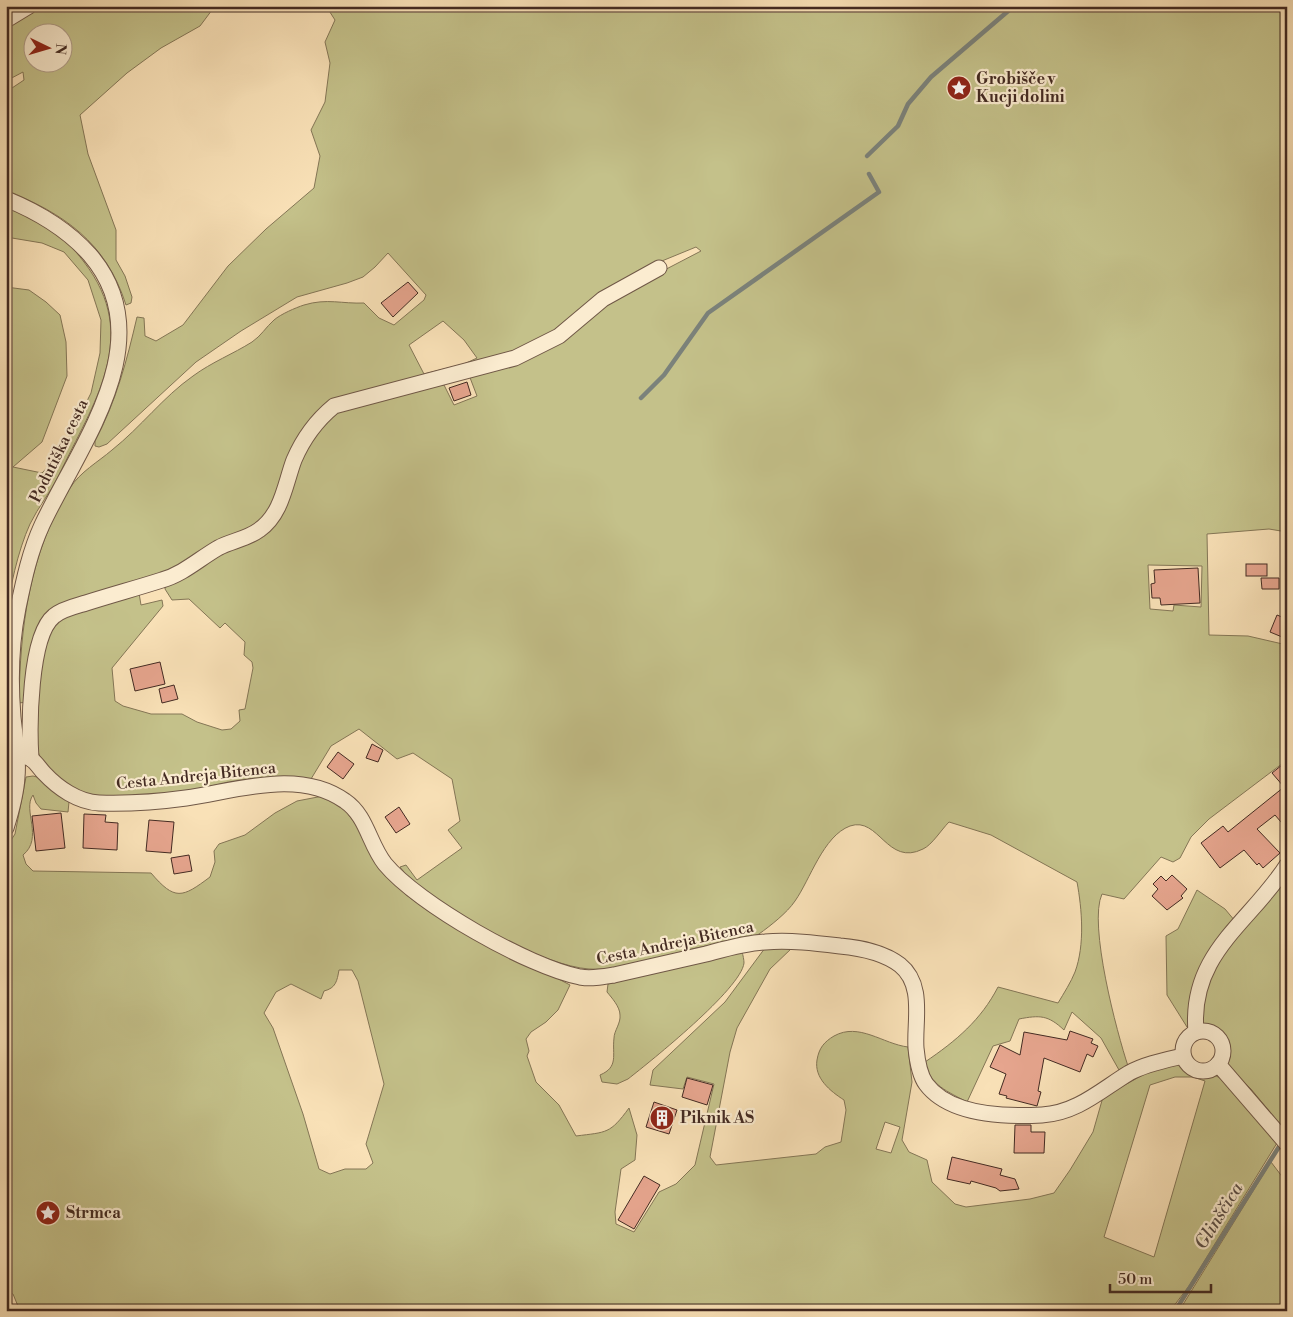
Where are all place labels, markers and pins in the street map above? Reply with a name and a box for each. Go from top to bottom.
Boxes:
place label: Grobišče v Kucji dolini [976,69,1065,107]
place icon: Grobišče v Kucji dolini [946,75,972,101]
building icon: Piknik AS [649,1105,675,1131]
place label: Piknik AS [680,1108,754,1128]
place icon: Strmca [35,1200,61,1226]
place label: Strmca [66,1203,121,1223]

